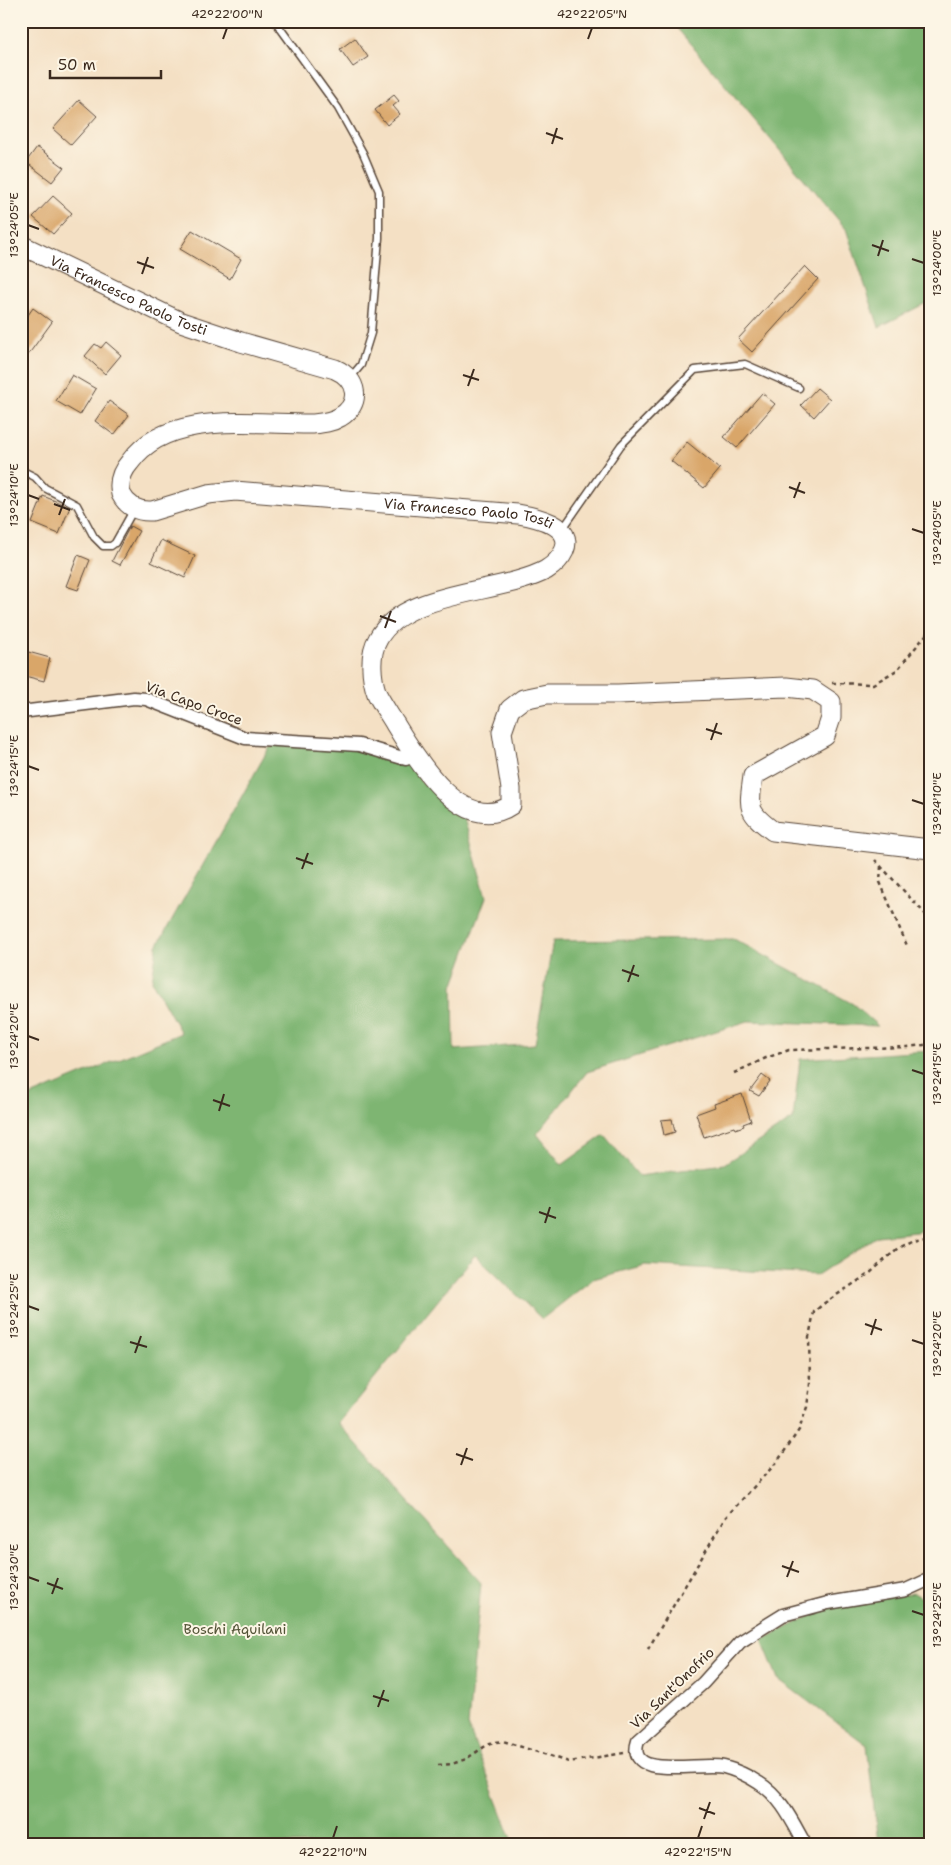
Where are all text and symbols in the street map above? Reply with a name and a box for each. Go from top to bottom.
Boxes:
text: 42°22'00"N [191,6,263,22]
text: 42°22'05"N [557,6,627,22]
scale bar [50,48,161,80]
text: 50 m [58,55,96,75]
text: 13°24'05"E [6,192,22,258]
text: 13°24'00"E [929,230,945,296]
street label: Via Francesco Paolo Tosti [47,251,210,339]
text: 13°24'10"E [6,463,22,527]
street label: Via Francesco Paolo Tosti [383,494,557,533]
text: 13°24'05"E [929,500,945,566]
street label: Via Capo Croce [143,677,245,729]
text: 13°24'15"E [6,735,22,797]
text: 13°24'10"E [929,772,945,836]
text: 13°24'20"E [6,1003,22,1069]
text: 13°24'15"E [929,1043,945,1105]
text: 13°24'25"E [6,1273,22,1339]
text: 13°24'20"E [929,1311,945,1377]
text: 13°24'30"E [6,1544,22,1610]
text: 13°24'25"E [929,1582,945,1648]
park label: Boschi Aquilani [184,1620,286,1638]
street label: Via Sant'Onofrio [626,1643,718,1733]
text: 42°22'10"N [299,1844,367,1860]
text: 42°22'15"N [664,1844,732,1860]

